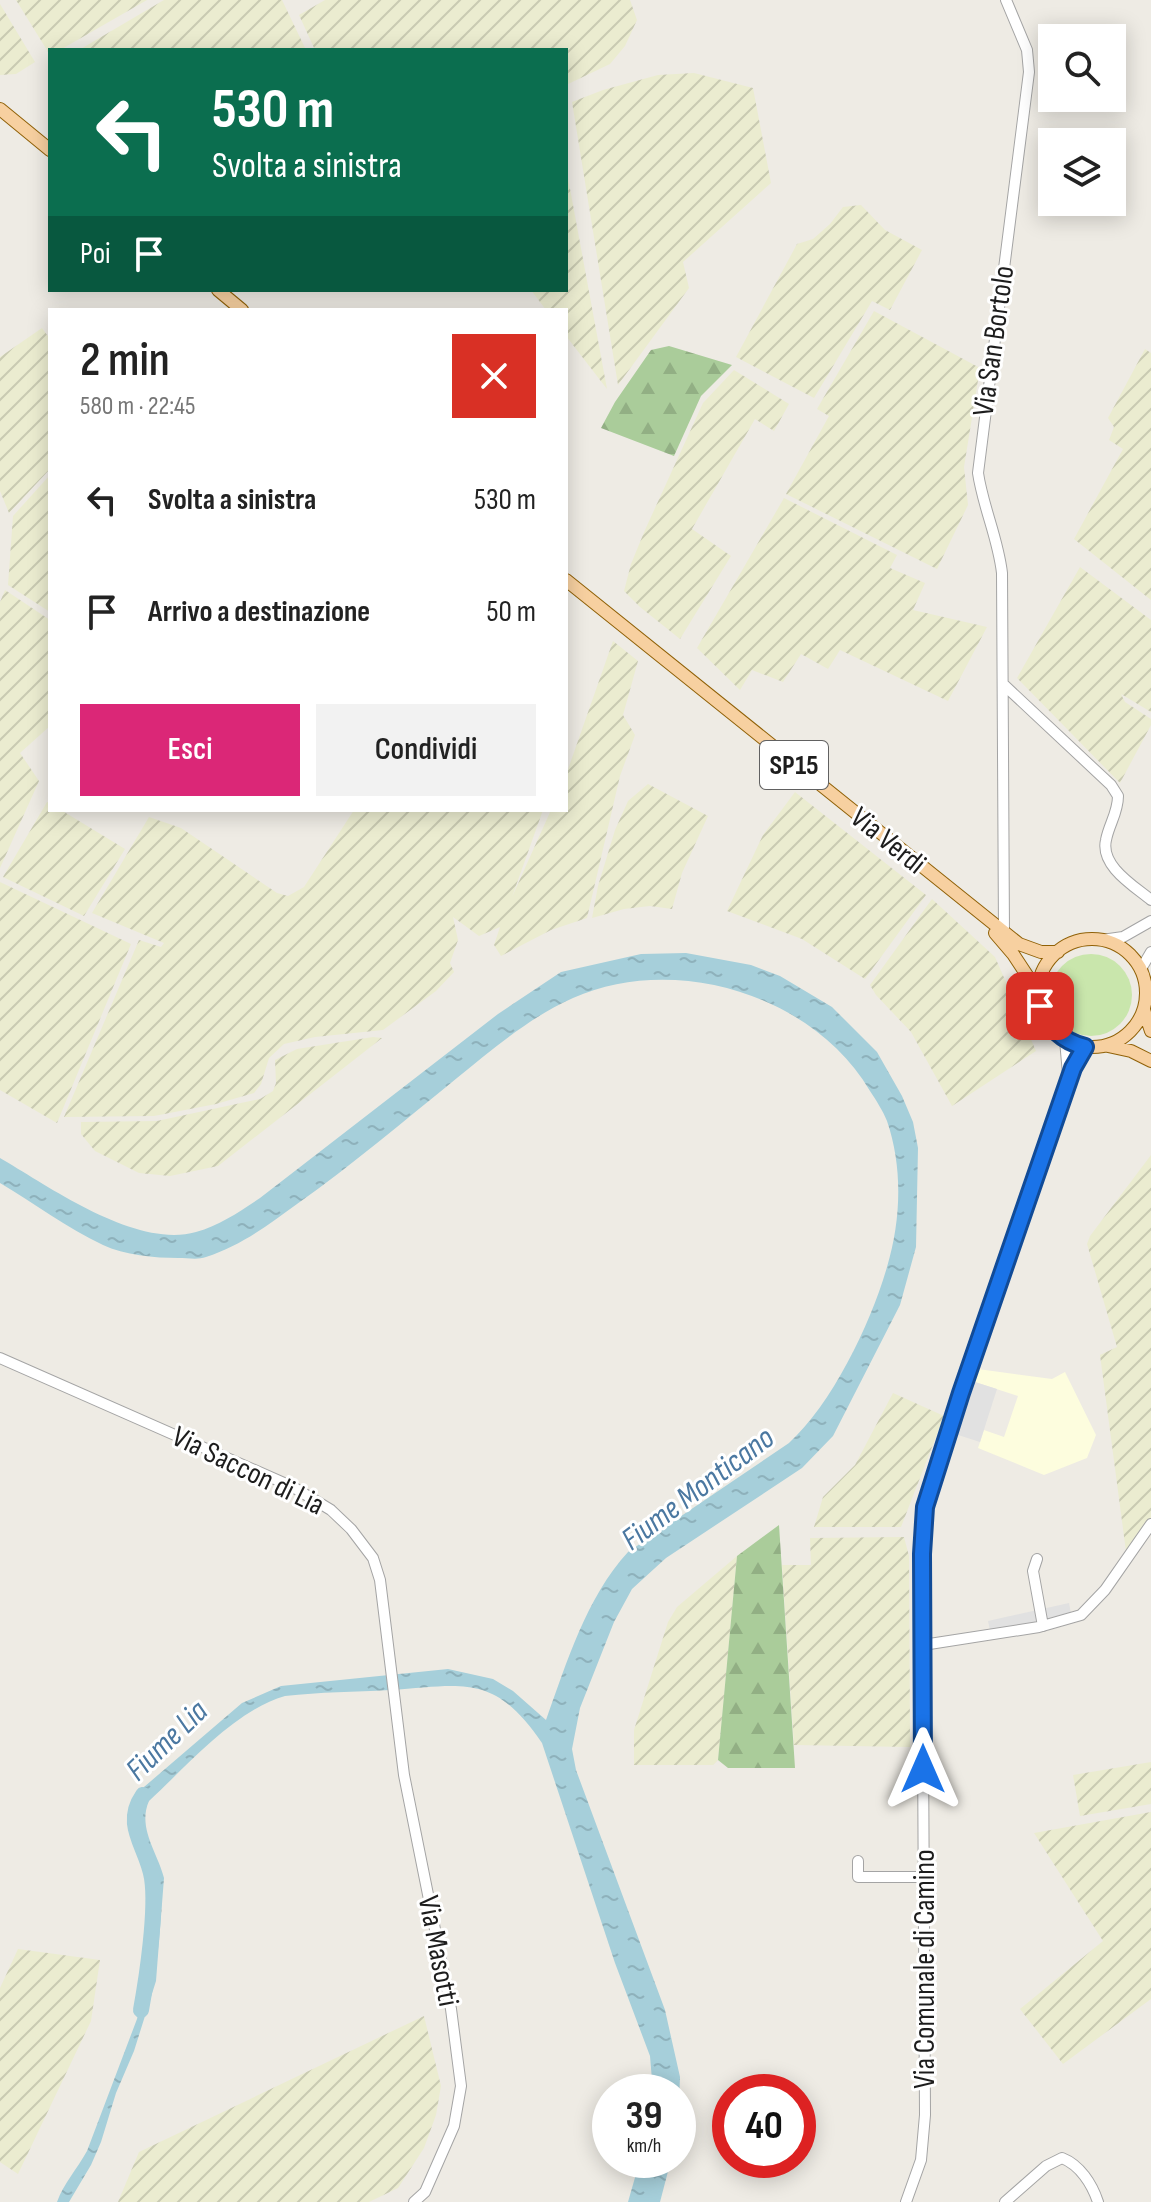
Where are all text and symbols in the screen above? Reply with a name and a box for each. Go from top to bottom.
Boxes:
map controls [1038,24,1126,216]
button: search [1038,24,1126,112]
text: 530 m [212,77,334,144]
icon: left [80,80,184,184]
button: layers [1038,128,1126,216]
text: Svolta a sinistra [212,145,402,188]
icon: arrive [127,232,171,276]
text: Poi [80,236,111,272]
street label: Via San Bortolo [966,263,1022,419]
text: 2 min [80,332,170,389]
button: close [452,334,536,418]
text: 580 m · 22:45 [80,391,195,422]
icon: left [80,478,124,522]
text: Svolta a sinistra [148,482,316,518]
text: 530 m [474,482,536,518]
icon: arrive [80,590,124,634]
text: Arrivo a destinazione [148,594,370,630]
text: 50 m [487,594,536,630]
button: Esci [80,704,300,796]
button: Condividi [316,704,536,796]
road number: SP15 [760,741,828,789]
street label: Via Verdi [843,800,933,882]
pin [1006,972,1074,1040]
icon: arrive [1018,984,1062,1028]
street label: Via Saccon di Lia [166,1419,330,1523]
water label: Fiume Monticano [614,1419,782,1559]
water label: Fiume Lia [118,1692,216,1790]
position arrow [881,1727,965,1811]
street label: Via Comunale di Camino [907,1849,943,2089]
street label: Via Masotti [410,1893,466,2009]
speed limit sign: 40 [712,2074,816,2178]
text: 39 [626,2092,662,2140]
text: km/h [627,2134,661,2158]

